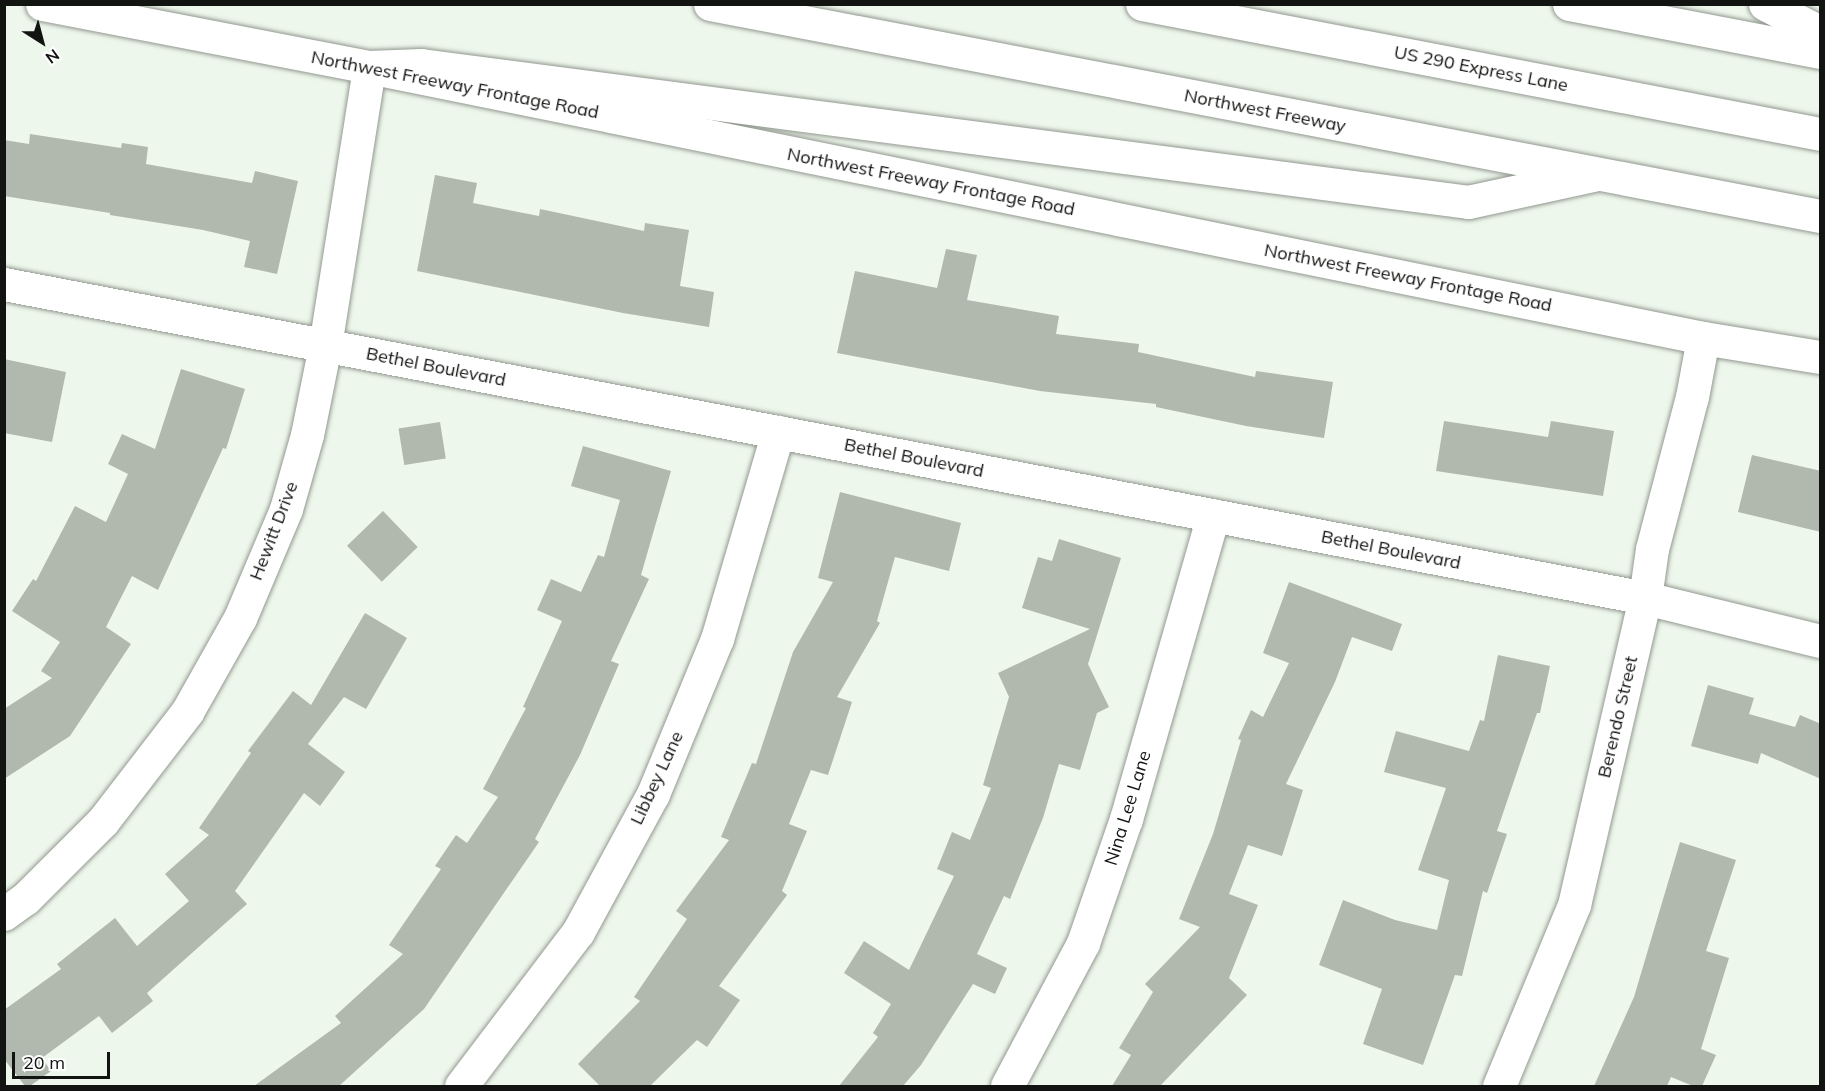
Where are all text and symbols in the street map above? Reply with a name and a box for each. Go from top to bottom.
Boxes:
north arrow [12,12,72,72]
street label: US 290 Express Lane [1392,42,1570,96]
text: N [42,45,63,68]
street label: Northwest Freeway Frontage Road [309,46,601,124]
street label: Northwest Freeway [1182,85,1348,137]
street label: Northwest Freeway Frontage Road [785,143,1077,221]
street label: Northwest Freeway Frontage Road [1262,239,1554,317]
street label: Bethel Boulevard [364,343,508,391]
street label: Bethel Boulevard [842,434,986,482]
street label: Hewitt Drive [245,479,303,583]
street label: Bethel Boulevard [1319,526,1463,574]
street label: Berendo Street [1593,654,1643,780]
street label: Libbey Lane [626,728,688,828]
street label: Nina Lee Lane [1100,748,1156,868]
scale bar [15,1040,112,1078]
text: 20 m [23,1051,65,1074]

